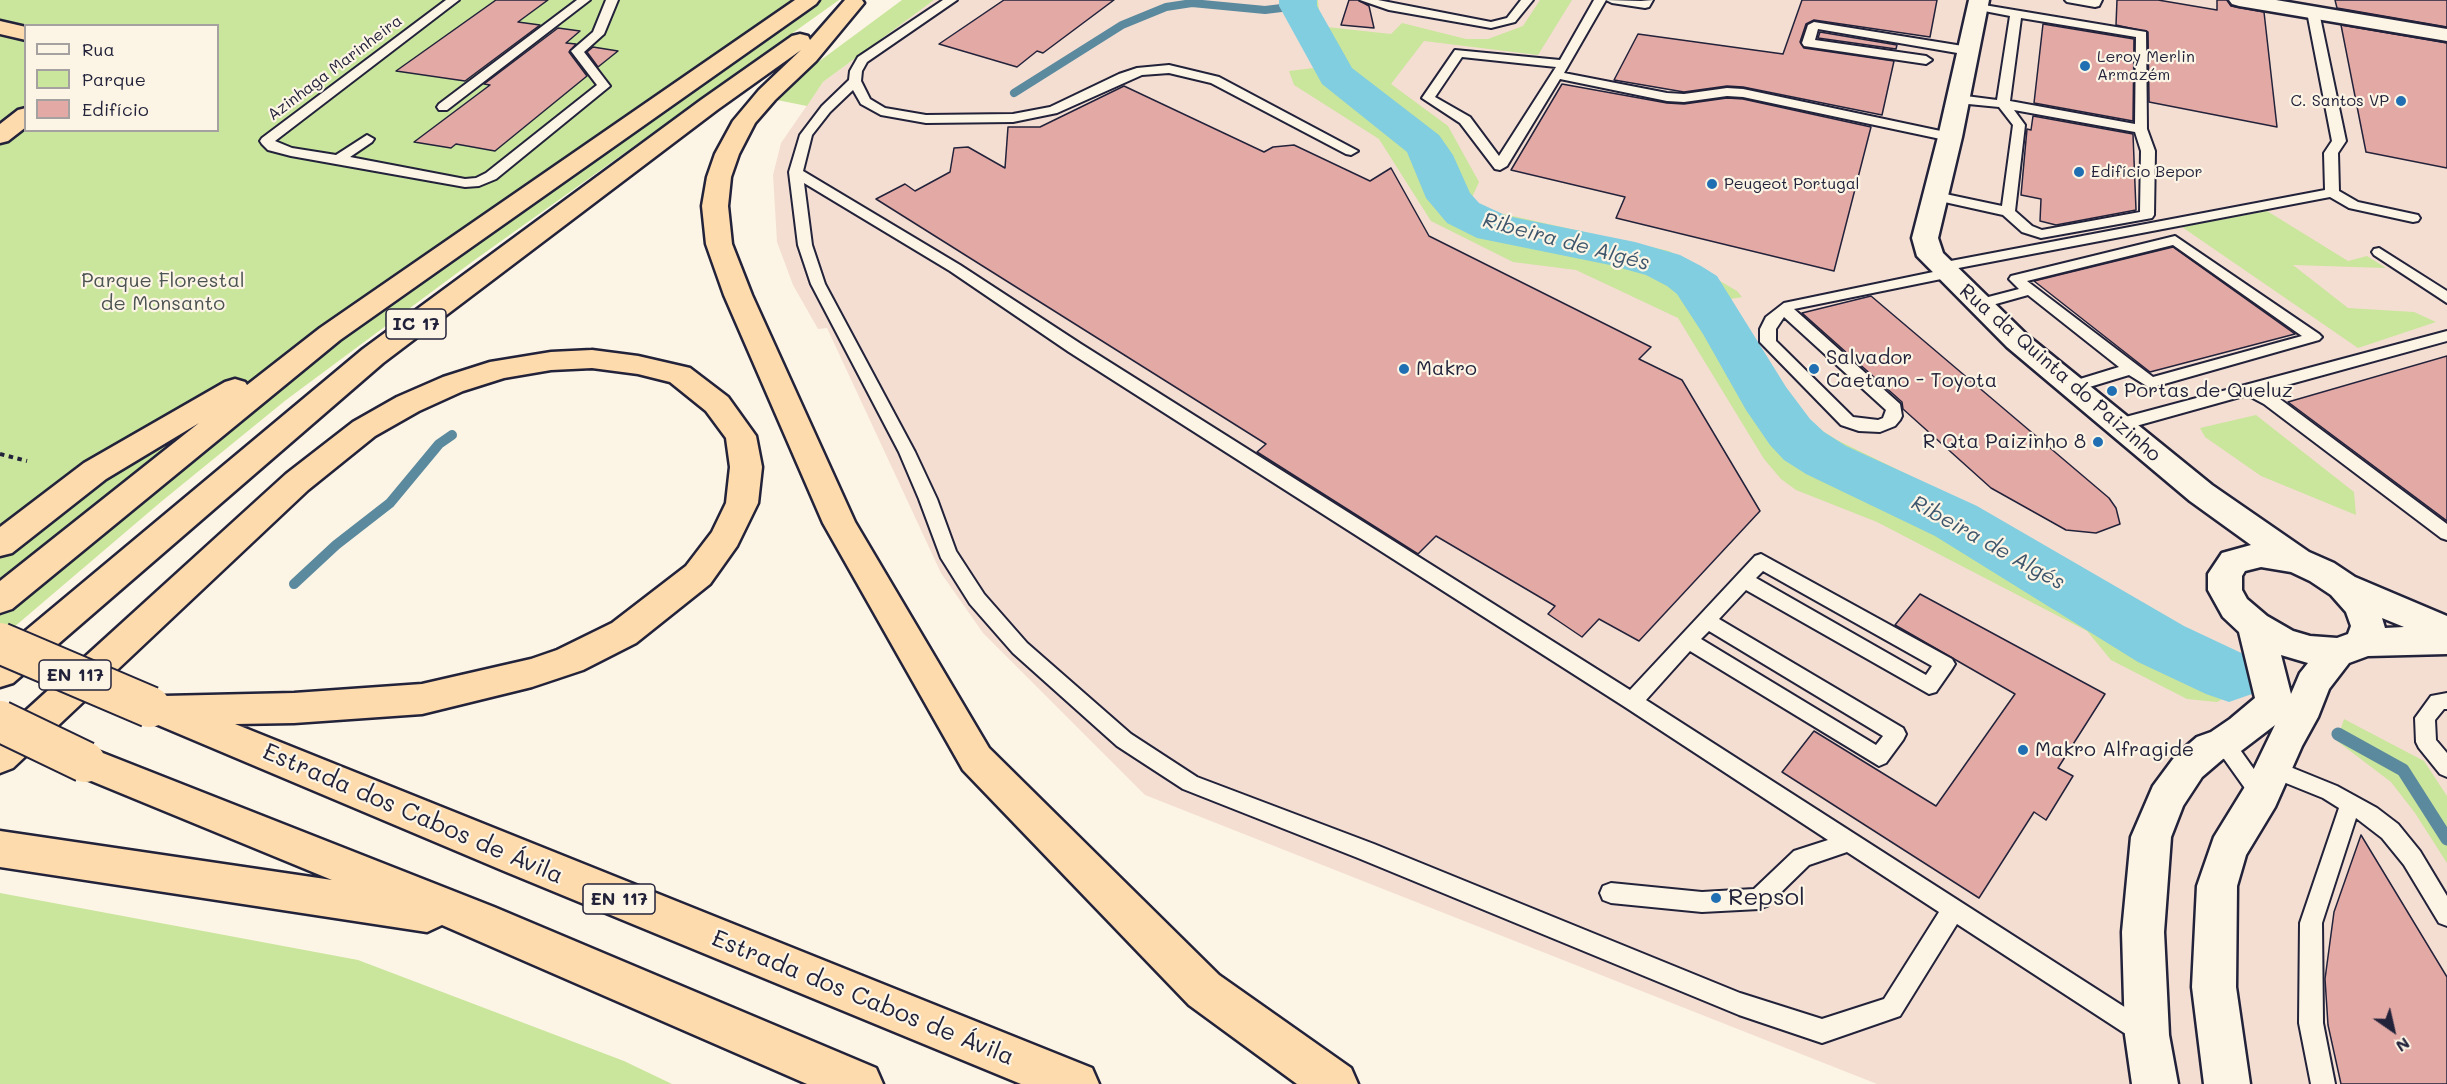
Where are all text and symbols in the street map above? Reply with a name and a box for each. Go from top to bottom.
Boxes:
street label: Azinhaga Marinheira [264,11,406,125]
legend [24,24,219,132]
text: Rua [82,37,115,61]
place label: Leroy Merlin Armazém [2097,47,2195,85]
marker: Leroy Merlin Armazém [2078,59,2092,73]
text: Parque [82,67,146,91]
place label: C. Santos VP [2290,91,2389,111]
marker: C. Santos VP [2394,94,2408,108]
text: Edifício [82,97,149,121]
place label: Edifício Bepor [2091,162,2203,182]
marker: Edifício Bepor [2072,165,2086,179]
place label: Peugeot Portugal [1724,174,1860,194]
marker: Peugeot Portugal [1705,177,1719,191]
water label: Ribeira de Algés [1480,208,1652,276]
park label: Parque Florestal de Monsanto [81,269,245,316]
street label: Rua da Quinta do Paizinho [1954,279,2166,467]
road number: IC 17 [386,309,446,339]
place label: Salvador Caetano - Toyota [1826,346,1997,393]
place label: Makro [1416,357,1477,381]
marker: Makro [1397,362,1411,376]
marker: Salvador Caetano - Toyota [1807,362,1821,376]
place label: Portas de Queluz [2124,379,2293,403]
marker: Portas de Queluz [2105,384,2119,398]
place label: R Qta Paizinho 8 [1923,430,2086,454]
marker: R Qta Paizinho 8 [2091,435,2105,449]
water label: Ribeira de Algés [1907,490,2069,596]
road number: EN 117 [39,660,111,690]
street label: Estrada dos Cabos de Ávila [258,738,568,890]
place label: Makro Alfragide [2035,738,2194,762]
marker: Makro Alfragide [2016,743,2030,757]
road number: EN 117 [583,884,655,914]
place label: Repsol [1728,884,1805,912]
marker: Repsol [1709,891,1723,905]
street label: Estrada dos Cabos de Ávila [708,924,1018,1072]
north arrow [2363,1000,2423,1060]
text: N [2392,1033,2414,1057]

